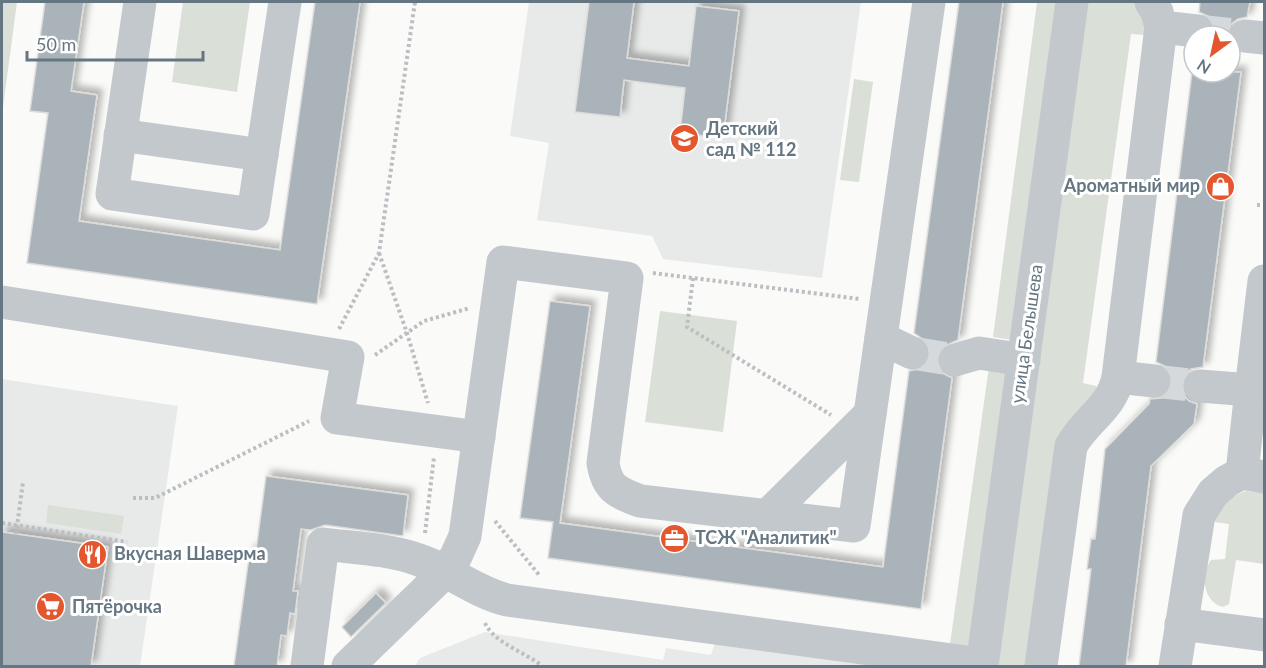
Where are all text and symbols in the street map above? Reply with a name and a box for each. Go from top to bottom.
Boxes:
scale bar [27,24,202,62]
north arrow [1182,24,1242,84]
text: 50 m [36,33,76,55]
text: N [1193,56,1214,78]
place label: Детский сад № 112 [706,117,796,160]
school or university icon: Детский сад № 112 [669,123,701,155]
shop icon: Ароматный мир [1205,170,1237,202]
place label: Ароматный мир [1063,174,1200,196]
street label: улица Белышева [1005,263,1047,405]
office icon: ТСЖ "Аналитик" [658,522,690,554]
place label: ТСЖ "Аналитик" [695,526,837,548]
restaurant icon: Вкусная Шаверма [77,538,109,570]
place label: Вкусная Шаверма [114,542,266,564]
supermarket icon: Пятёрочка [35,591,67,623]
place label: Пятёрочка [72,595,162,617]

